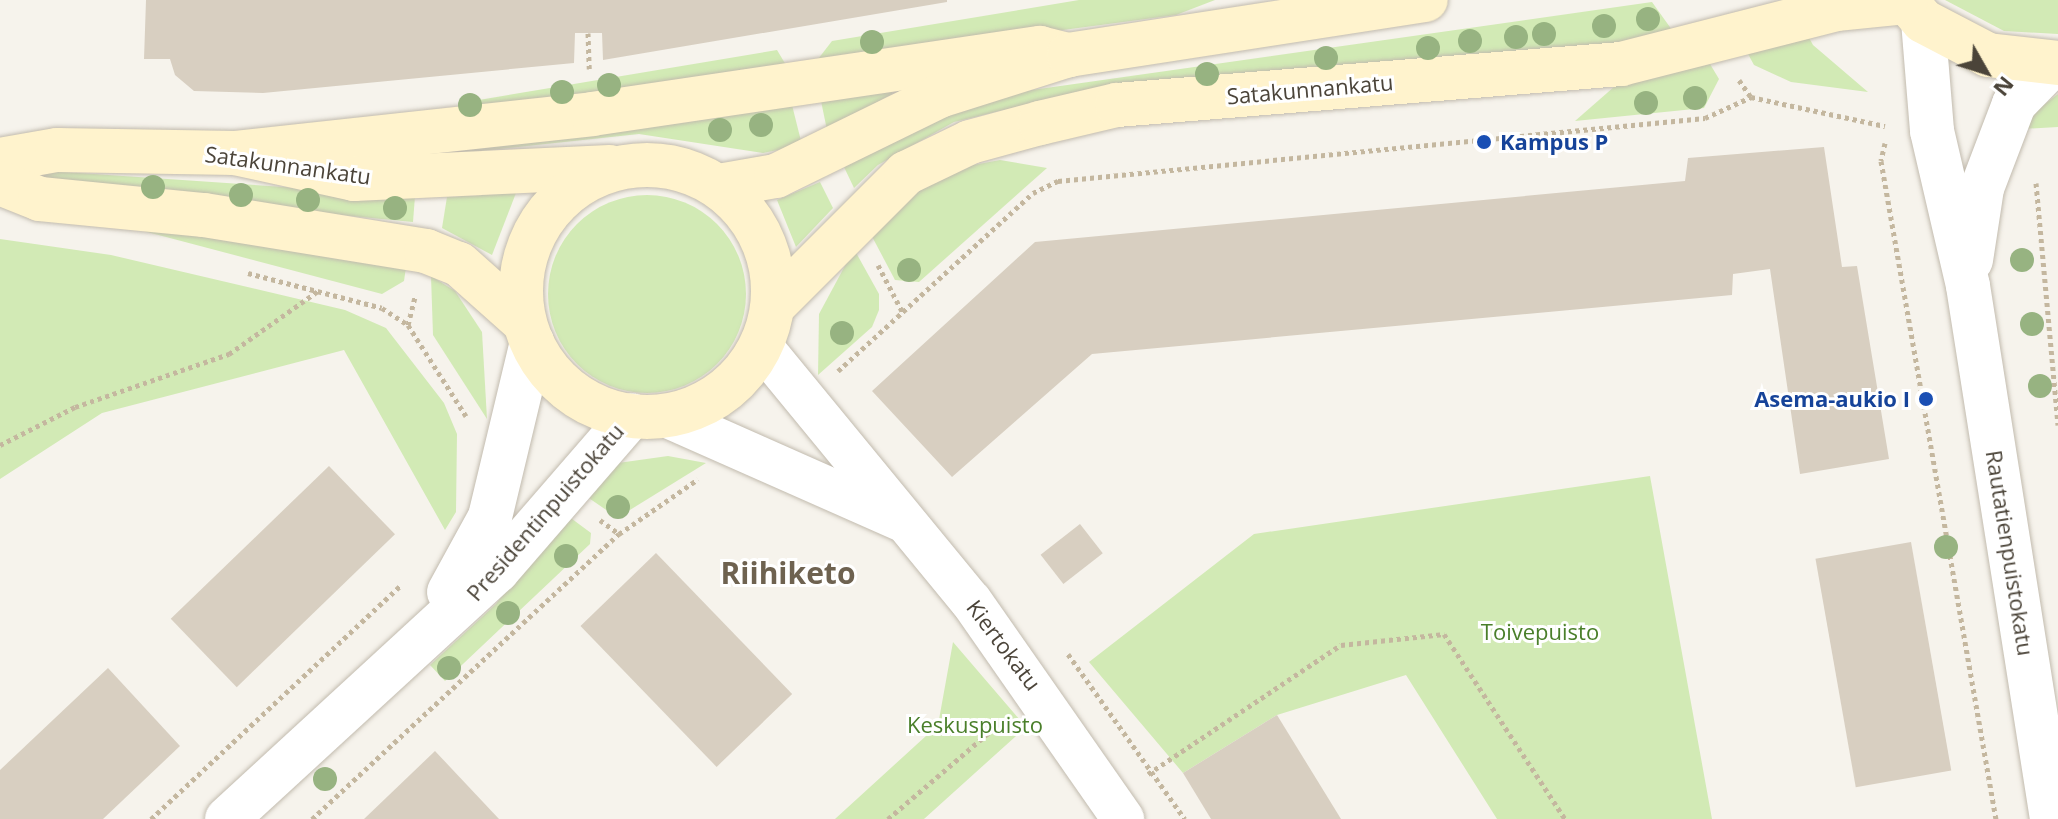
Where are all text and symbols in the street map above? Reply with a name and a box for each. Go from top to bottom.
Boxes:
north arrow [1946,32,2026,112]
street label: Satakunnankatu [1226,69,1394,109]
text: N [1987,71,2022,103]
place label: Kampus P [1500,129,1608,155]
marker: Kampus P [1475,133,1493,151]
street label: Satakunnankatu [203,140,373,190]
place label: Asema-aukio I [1754,386,1910,412]
marker: Asema-aukio I [1917,390,1935,408]
street label: Presidentinpuistokatu [461,418,629,606]
street label: Rautatienpuistokatu [1981,448,2039,658]
district label: Riihiketo [721,555,855,591]
street label: Kiertokatu [961,595,1047,695]
park label: Toivepuisto [1481,619,1599,645]
park label: Keskuspuisto [907,712,1043,738]

